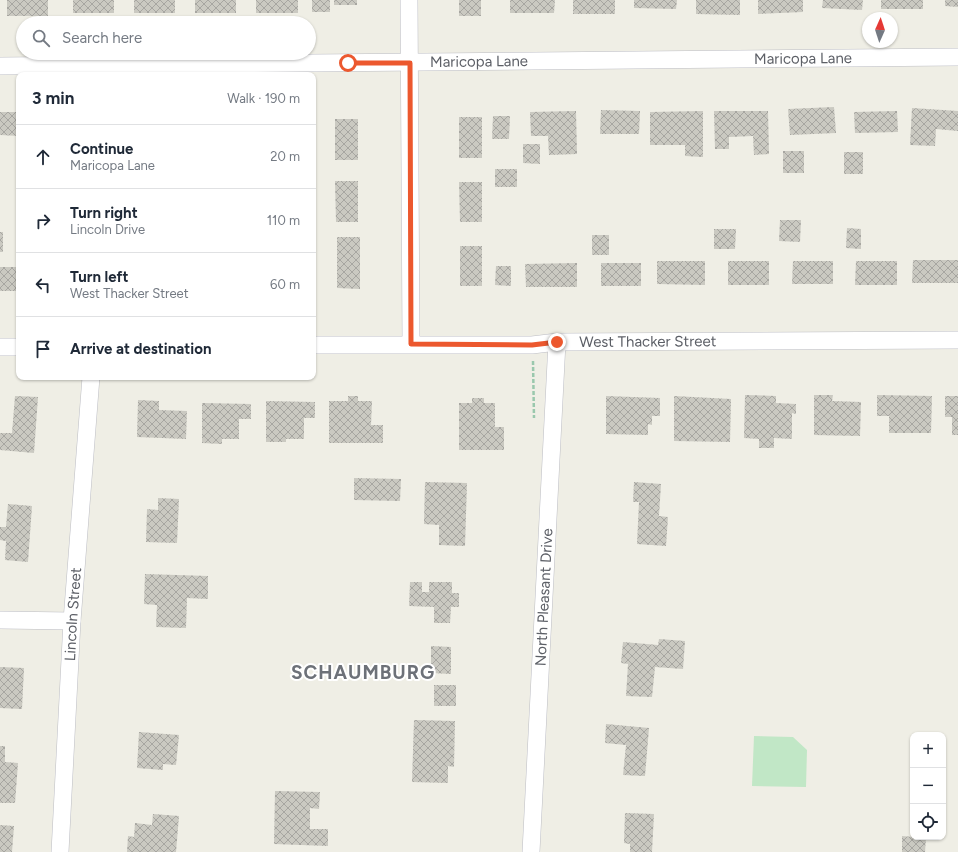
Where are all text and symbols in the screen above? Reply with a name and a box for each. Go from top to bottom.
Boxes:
north arrow [862,12,898,48]
search box [16,16,316,60]
icon: search [30,27,52,49]
text: Search here [62,29,142,47]
street label: Maricopa Lane [754,49,852,68]
street label: Maricopa Lane [430,52,528,71]
route start [339,54,357,72]
text: 3 min [32,88,74,108]
text: Walk · 190 m [227,91,300,106]
text: Continue [70,140,133,158]
icon: ahead [32,146,54,168]
text: 20 m [270,149,300,164]
text: Maricopa Lane [70,158,155,173]
text: Turn right [70,204,138,222]
icon: right [32,210,54,232]
text: 110 m [267,213,300,228]
text: Lincoln Drive [70,222,145,237]
text: Turn left [70,268,128,286]
icon: left [32,274,54,296]
text: 60 m [270,277,300,292]
text: West Thacker Street [70,286,189,301]
street label: West Thacker Street [579,332,717,351]
route end [548,333,566,351]
icon: arrive [32,338,54,360]
text: Arrive at destination [70,340,211,358]
street label: North Pleasant Drive [531,528,556,667]
street label: Lincoln Street [61,566,85,662]
district label: SCHAUMBURG [291,661,435,684]
map controls [910,732,946,840]
button: + [910,732,946,768]
button: − [910,768,946,804]
button: locate [910,804,946,840]

